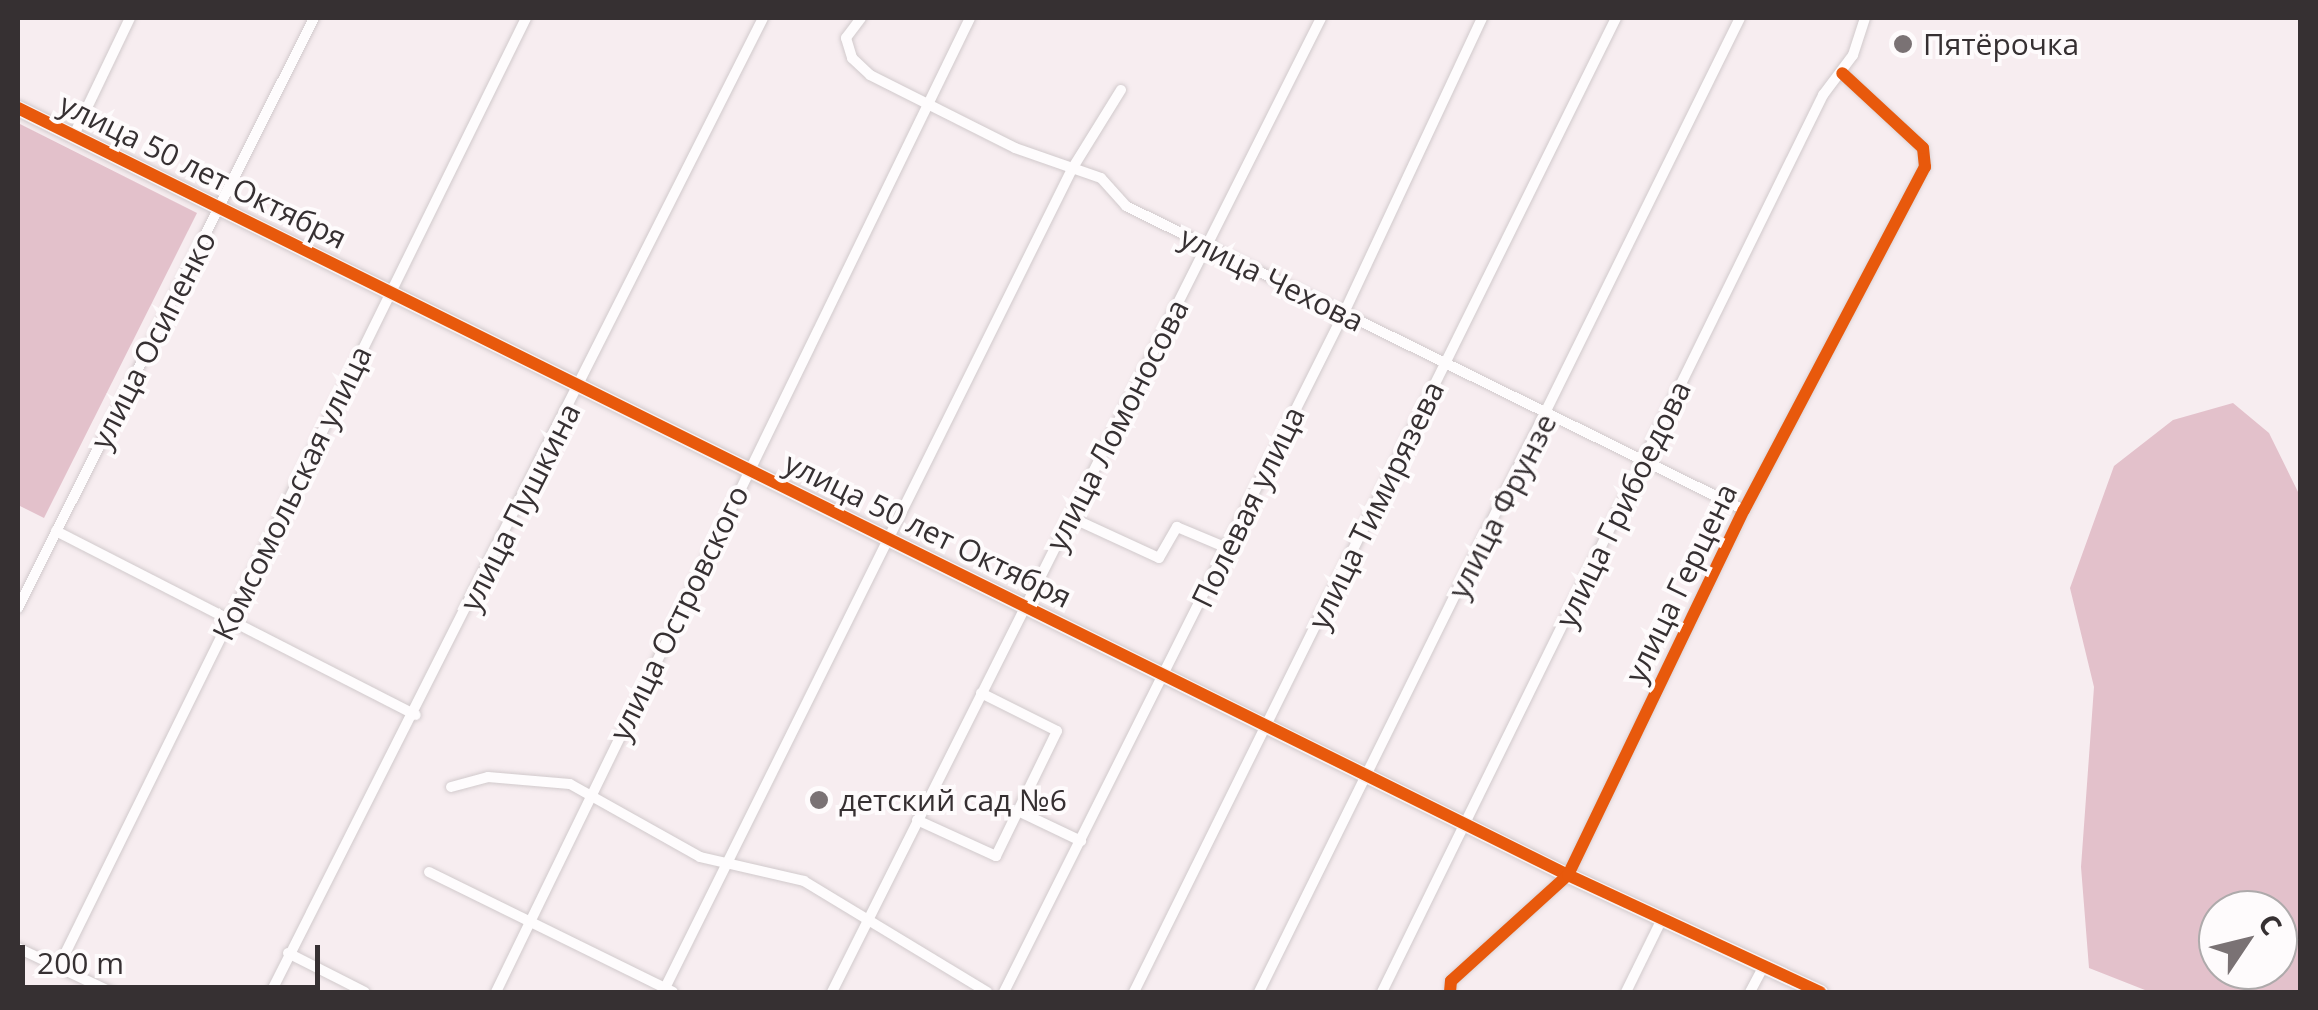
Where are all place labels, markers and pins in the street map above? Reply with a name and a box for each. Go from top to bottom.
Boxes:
place label: Пятёрочка [1923,26,2079,62]
marker: Пятёрочка [1892,33,1914,55]
place label: детский сад №6 [839,782,1067,818]
marker: детский сад №6 [808,789,830,811]

